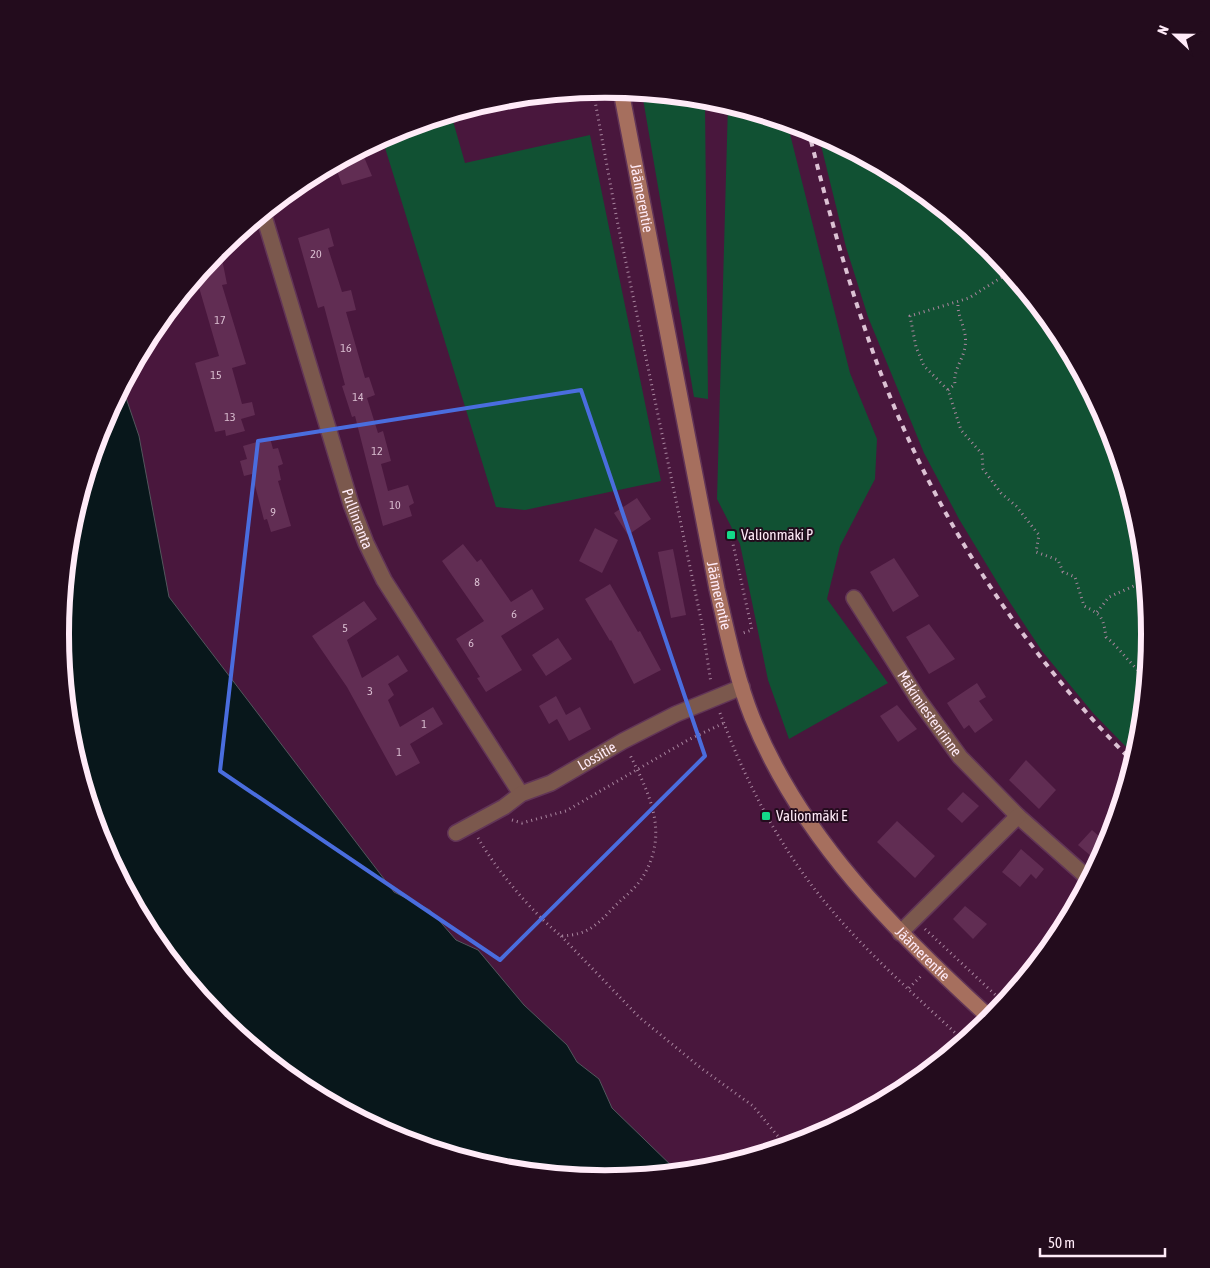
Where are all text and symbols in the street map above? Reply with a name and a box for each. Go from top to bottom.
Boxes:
north arrow [1150,10,1200,60]
text: N [1154,23,1172,37]
street label: Jäämerentie [627,162,657,234]
house number: 20 [310,247,322,261]
house number: 17 [214,313,226,327]
house number: 16 [340,341,352,355]
house number: 15 [210,368,222,382]
house number: 14 [352,390,364,404]
house number: 13 [224,410,236,424]
house number: 12 [371,444,383,458]
street label: Pullinranta [339,487,377,552]
house number: 10 [389,498,401,512]
house number: 9 [270,505,276,519]
place label: Valionmäki P [741,526,813,543]
marker: Valionmäki P [725,529,737,541]
street label: Jäämerentie [704,560,735,631]
house number: 8 [474,575,480,589]
house number: 6 [511,607,517,621]
house number: 5 [342,621,348,635]
house number: 6 [468,636,474,650]
street label: Mäkimiestenrinne [894,667,966,759]
house number: 3 [367,684,373,698]
house number: 1 [421,717,427,731]
street label: Lossitie [574,738,619,774]
house number: 1 [396,745,402,759]
place label: Valionmäki E [776,807,848,824]
marker: Valionmäki E [760,810,772,822]
street label: Jäämerentie [892,923,954,984]
scale bar [1040,1226,1165,1258]
text: 50 m [1048,1234,1075,1251]

